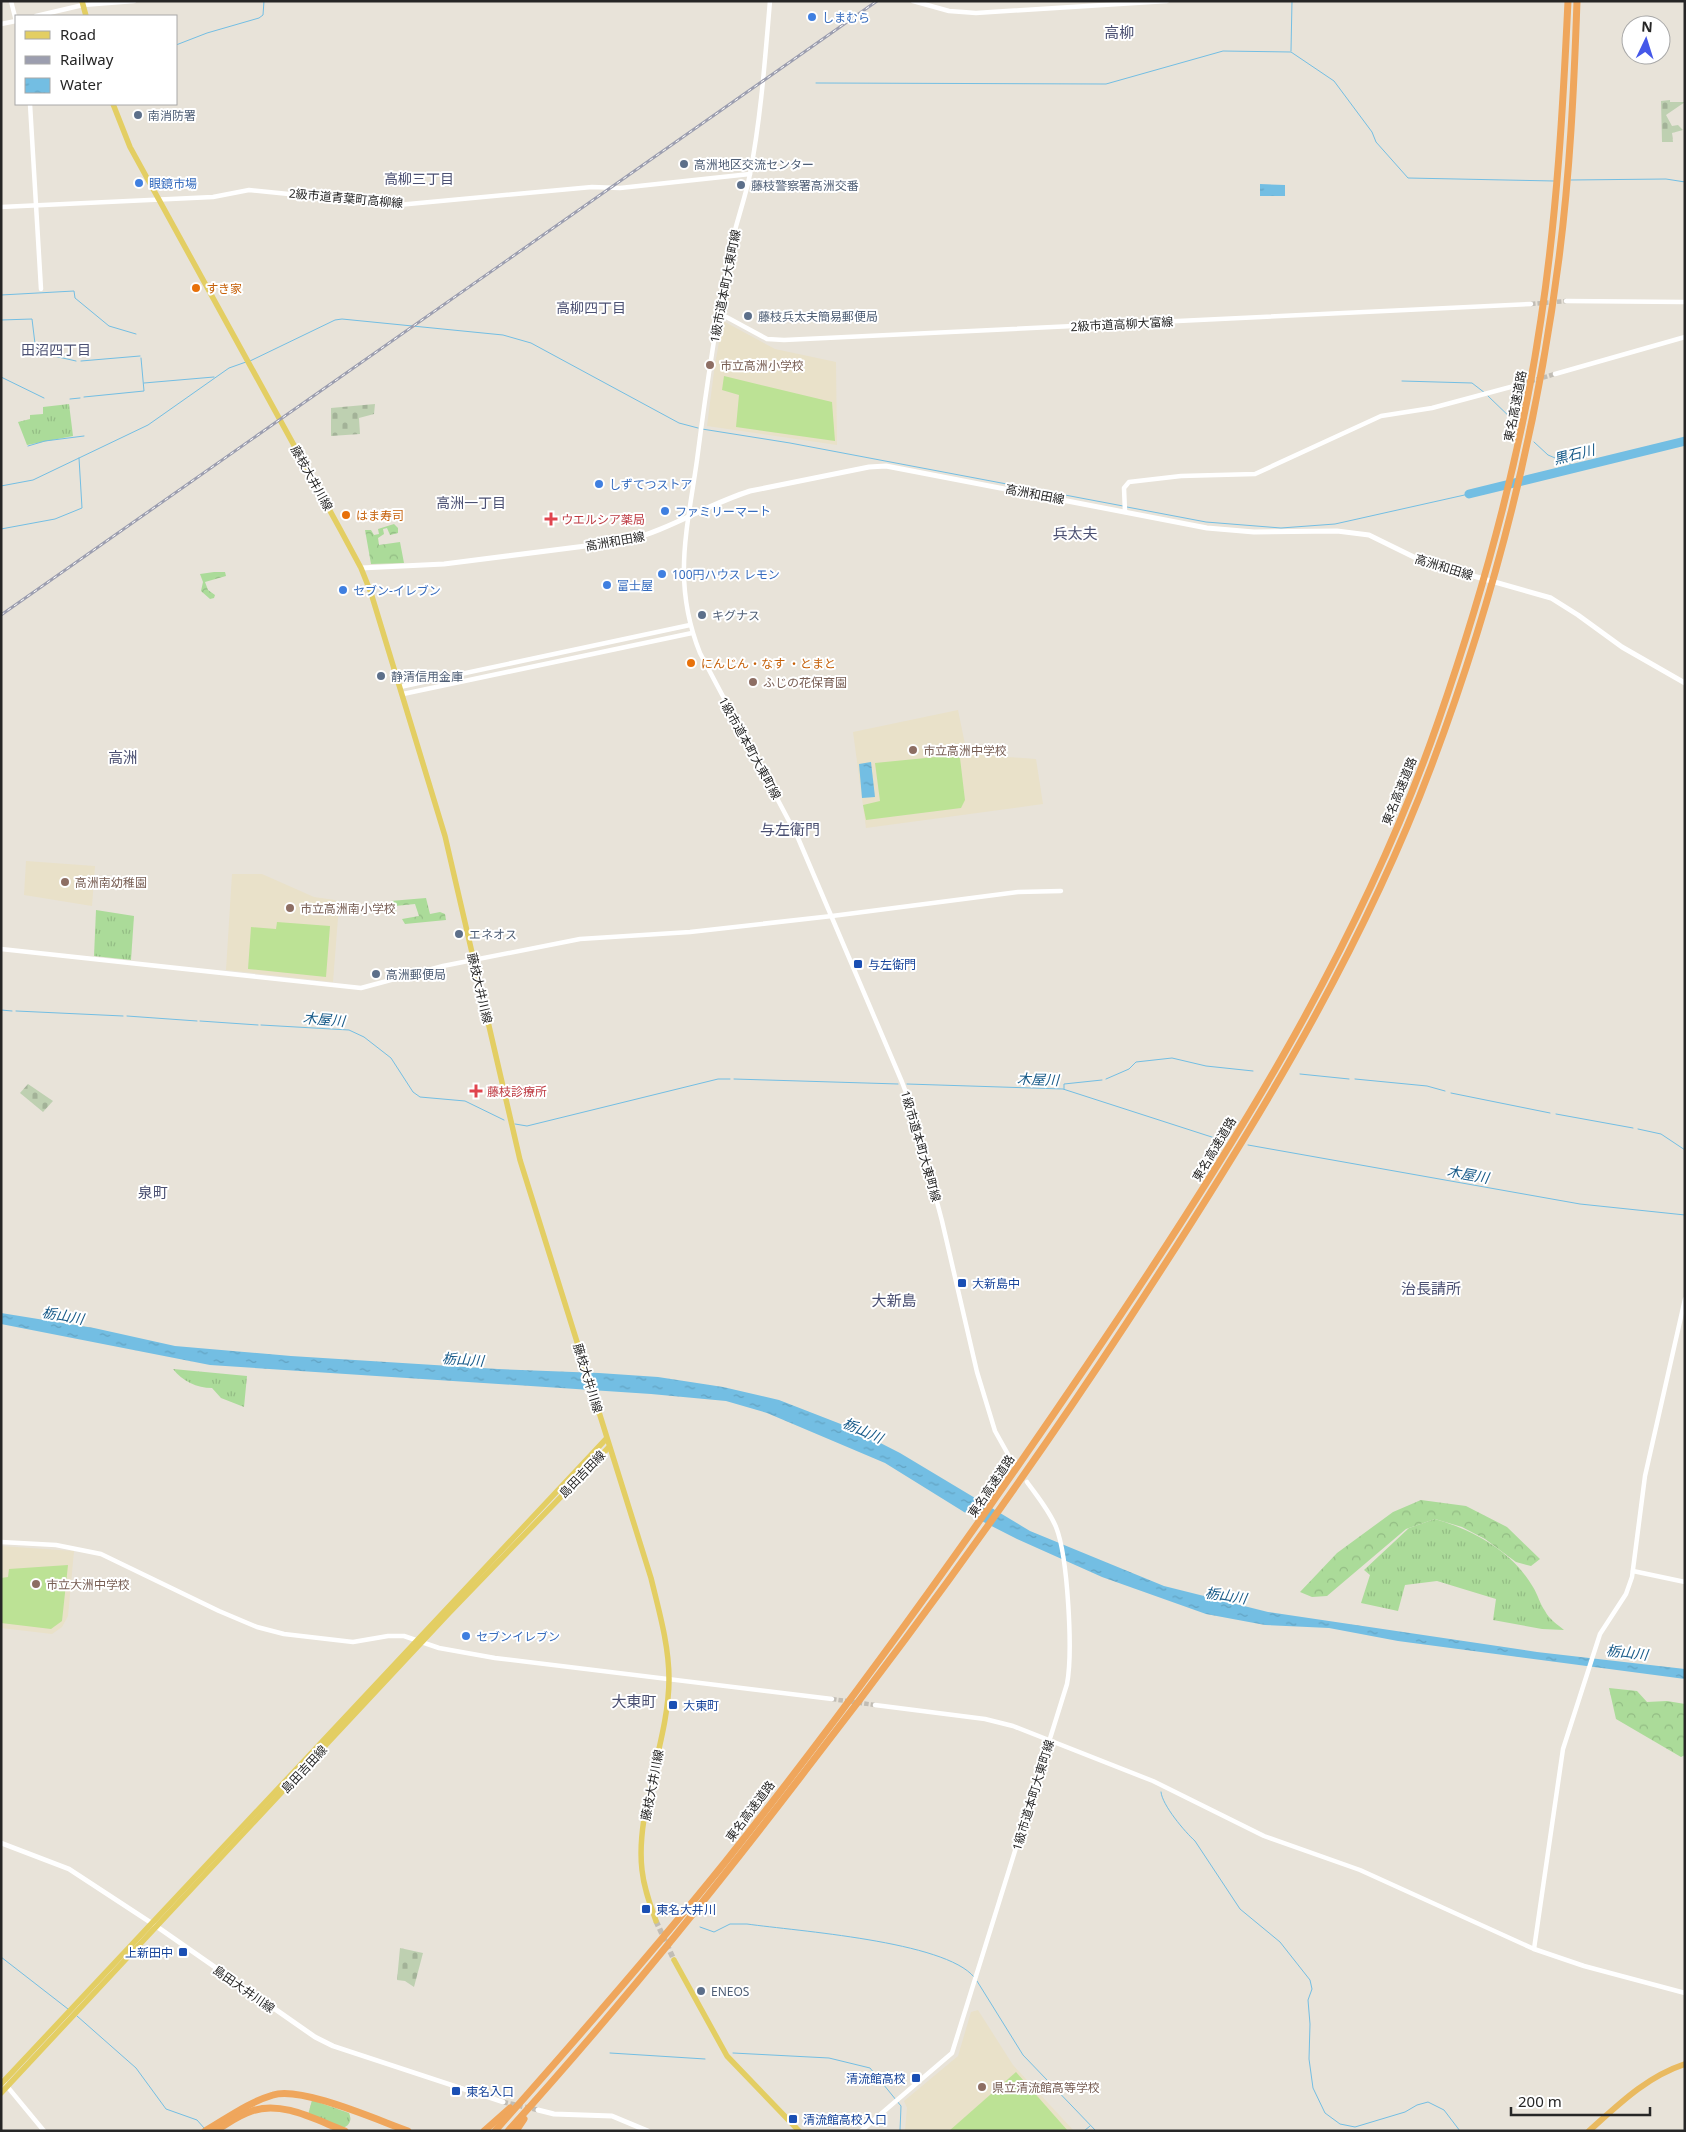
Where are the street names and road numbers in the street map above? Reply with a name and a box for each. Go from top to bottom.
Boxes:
street label: 2級市道青葉町高柳線 [288,185,404,211]
street label: 1級市道本町大東町線 [706,228,744,344]
street label: 2級市道高柳大富線 [1070,313,1174,335]
street label: 東名高速道路 [1500,369,1530,443]
street label: 藤枝大井川線 [287,442,337,514]
street label: 高洲和田線 [1004,480,1066,508]
street label: 高洲和田線 [584,527,646,555]
street label: 高洲和田線 [1413,550,1475,584]
street label: 1級市道本町大東町線 [715,694,785,802]
street label: 東名高速道路 [1378,754,1420,828]
street label: 藤枝大井川線 [464,951,496,1025]
street label: 1級市道本町大東町線 [897,1088,945,1204]
street label: 東名高速道路 [1188,1114,1240,1184]
street label: 藤枝大井川線 [569,1341,607,1415]
street label: 島田吉田線 [555,1447,609,1501]
street label: 東名高速道路 [964,1451,1018,1521]
street label: 1級市道本町大東町線 [1008,1738,1058,1852]
street label: 島田吉田線 [277,1741,331,1797]
street label: 藤枝大井川線 [637,1748,667,1822]
street label: 東名高速道路 [722,1777,778,1845]
street label: 島田大井川線 [210,1961,278,2017]

